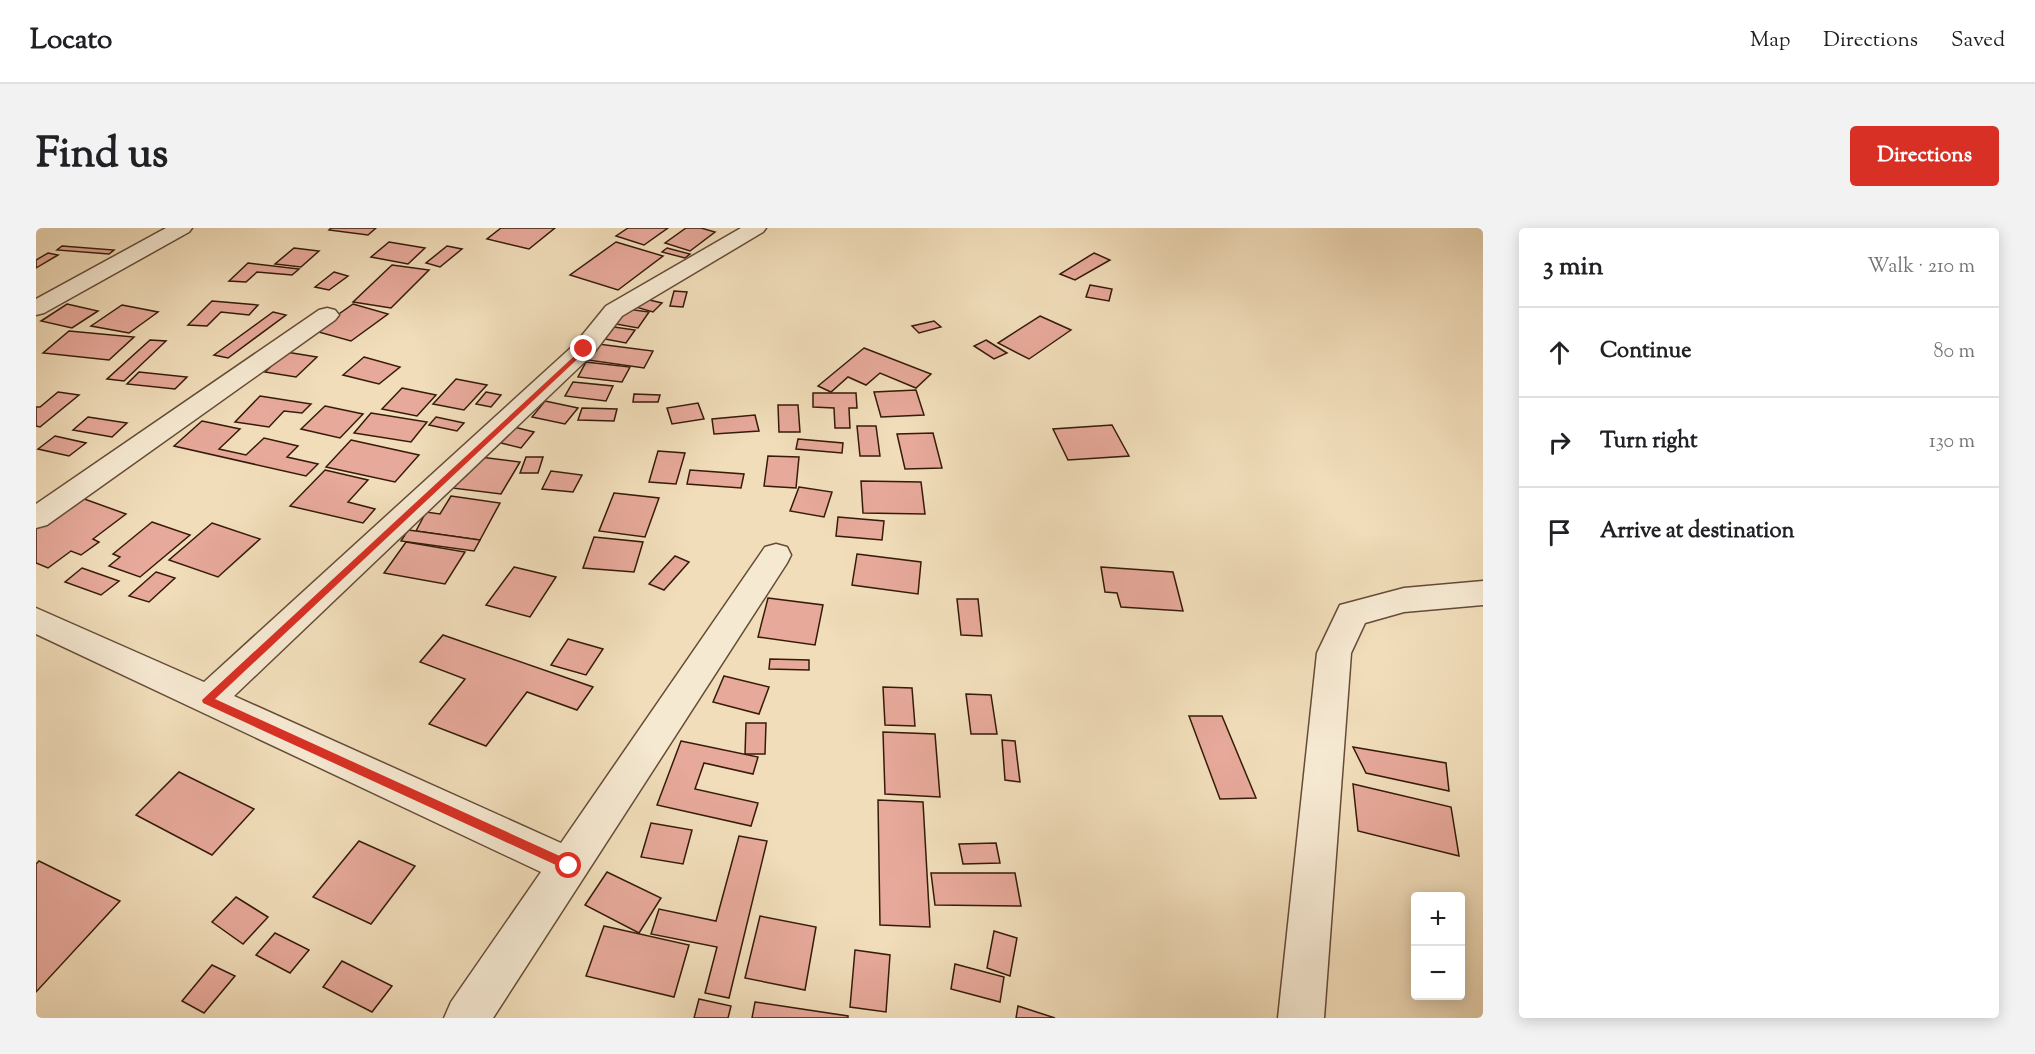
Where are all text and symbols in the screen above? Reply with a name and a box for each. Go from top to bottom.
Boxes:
text: Locato [30,21,112,61]
text: Map [1750,26,1790,56]
text: Directions [1823,26,1918,56]
text: Saved [1951,26,2005,56]
text: Find us [36,126,168,186]
button: Directions [1850,126,1999,186]
text: 3 min [1543,249,1603,286]
text: Walk · 210 m [1867,253,1975,282]
route end [570,335,596,361]
icon: ahead [1543,336,1576,369]
text: Continue [1600,336,1691,368]
text: 80 m [1934,338,1975,367]
icon: right [1543,426,1576,459]
text: Turn right [1600,426,1697,458]
text: 130 m [1929,428,1975,457]
icon: arrive [1543,516,1576,549]
text: Arrive at destination [1600,516,1795,548]
route start [555,852,581,878]
map controls [1411,892,1465,1000]
button: + [1411,892,1465,946]
button: − [1411,946,1465,1000]

